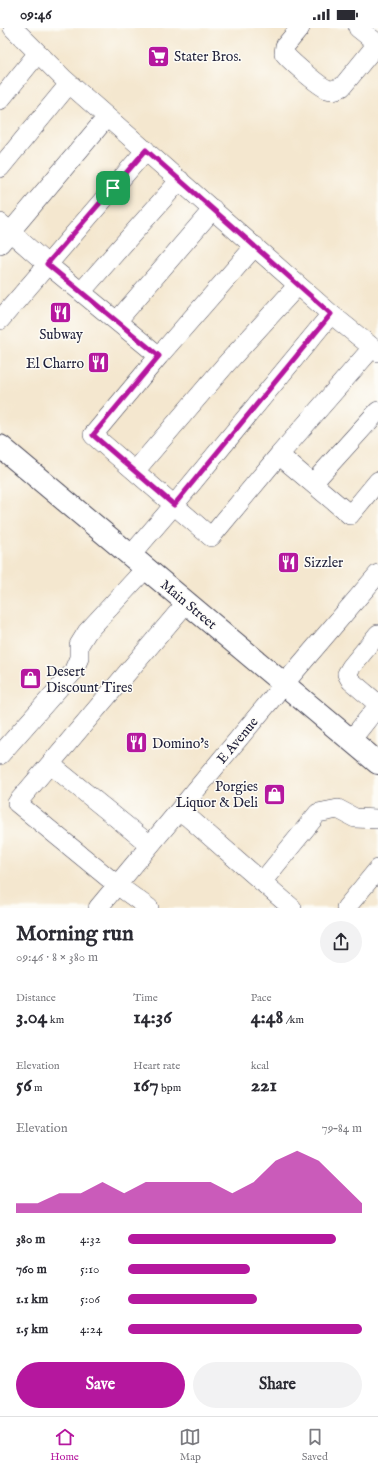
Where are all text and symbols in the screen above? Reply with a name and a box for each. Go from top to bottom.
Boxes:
text: 09:46 [20,5,52,24]
supermarket icon: Stater Bros. [145,43,171,69]
place label: Stater Bros. [174,48,241,66]
pin [96,171,130,205]
icon: arrive [102,177,124,199]
restaurant icon: Subway [48,299,74,325]
place label: Subway [39,326,83,344]
restaurant icon: El Charro [86,350,112,376]
place label: El Charro [26,355,84,373]
restaurant icon: Sizzler [276,549,302,575]
place label: Sizzler [304,554,343,572]
street label: Main Street [156,576,220,634]
place label: Desert Discount Tires [46,663,132,697]
shop icon: Desert Discount Tires [17,666,43,692]
street label: E Avenue [213,713,263,768]
restaurant icon: Domino's [123,730,149,756]
place label: Domino's [152,735,209,753]
place label: Porgies Liquor & Deli [176,778,258,812]
shop icon: Porgies Liquor & Deli [261,781,287,807]
text: Morning run [16,920,134,948]
button: share [320,921,362,963]
text: 09:46 · 8 × 380 m [16,949,98,966]
text: Distance [16,991,56,1005]
text: Time [133,991,158,1005]
text: Pace [251,991,271,1005]
text: 3.04 [16,1005,47,1030]
text: 14:36 [133,1005,172,1030]
text: 4:48 [251,1005,283,1030]
text: km [47,1013,64,1027]
text: /km [283,1013,304,1027]
text: Elevation [16,1059,60,1073]
text: Heart rate [133,1059,180,1073]
text: kcal [251,1059,269,1073]
text: 56 [16,1073,32,1098]
text: 167 [133,1073,159,1098]
text: 221 [251,1073,277,1098]
text: m [32,1081,43,1095]
text: bpm [159,1081,181,1095]
text: Elevation [16,1120,68,1137]
text: 79–84 m [322,1120,362,1137]
text: 380 m [16,1231,45,1248]
text: 4:32 [80,1231,101,1248]
text: 760 m [16,1261,47,1278]
text: 5:10 [80,1261,99,1278]
text: 1.1 km [16,1291,48,1308]
text: 5:06 [80,1291,100,1308]
text: 1.5 km [16,1321,48,1338]
text: 4:24 [80,1321,102,1338]
button: Save [16,1362,185,1408]
button: Share [193,1362,362,1408]
tab: Home [50,1426,79,1464]
tab: Map [179,1426,201,1464]
tab: Saved [302,1426,328,1464]

